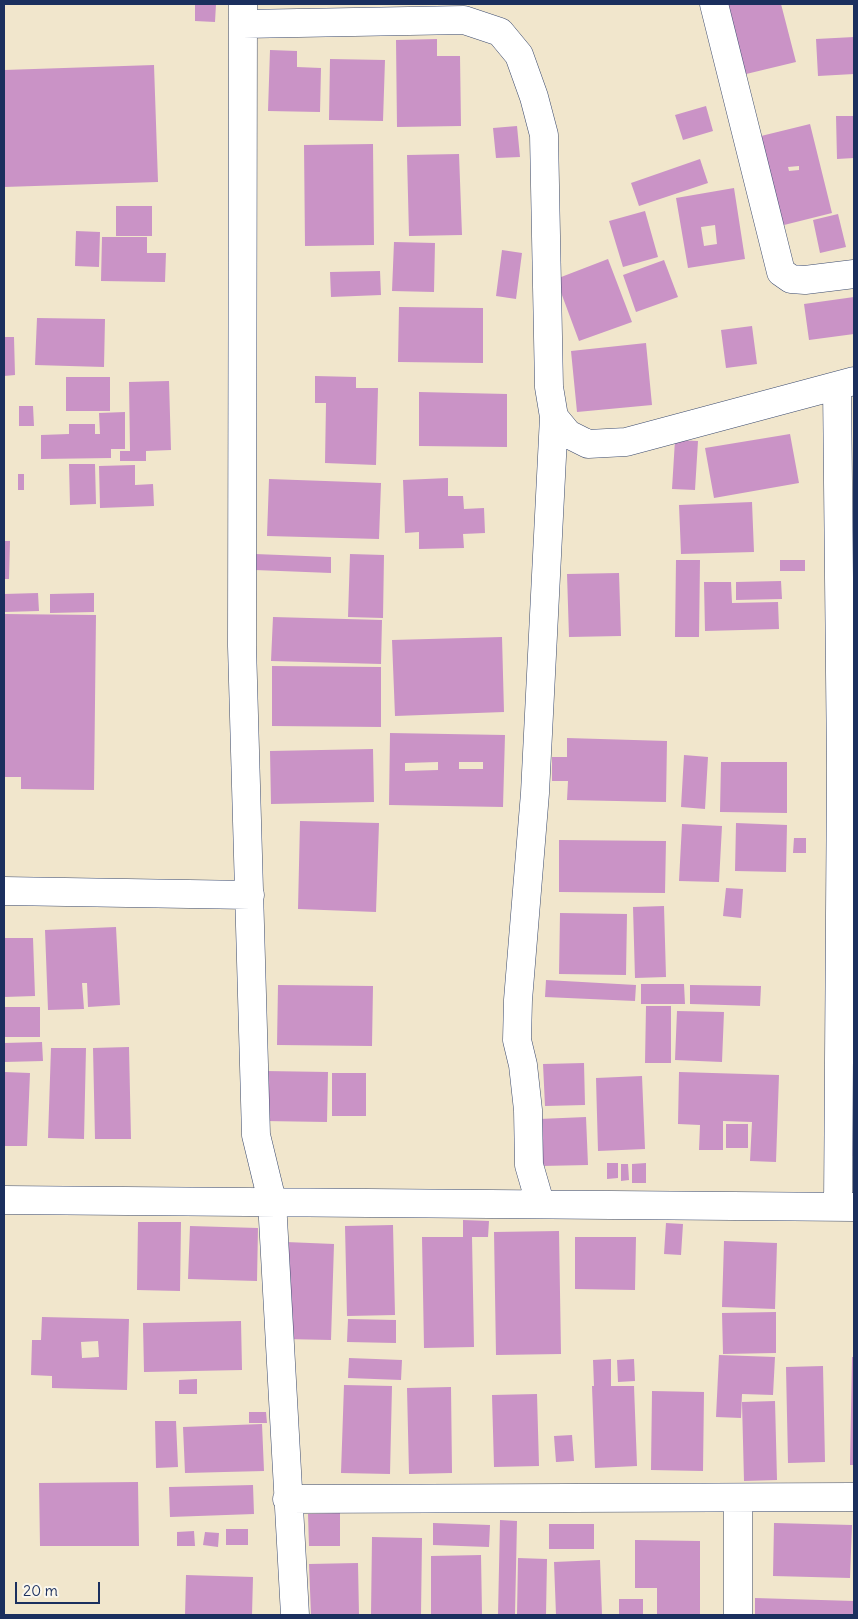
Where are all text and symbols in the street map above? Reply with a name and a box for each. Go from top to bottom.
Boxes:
scale bar [18,1572,102,1604]
text: 20 m [23,1581,58,1600]

